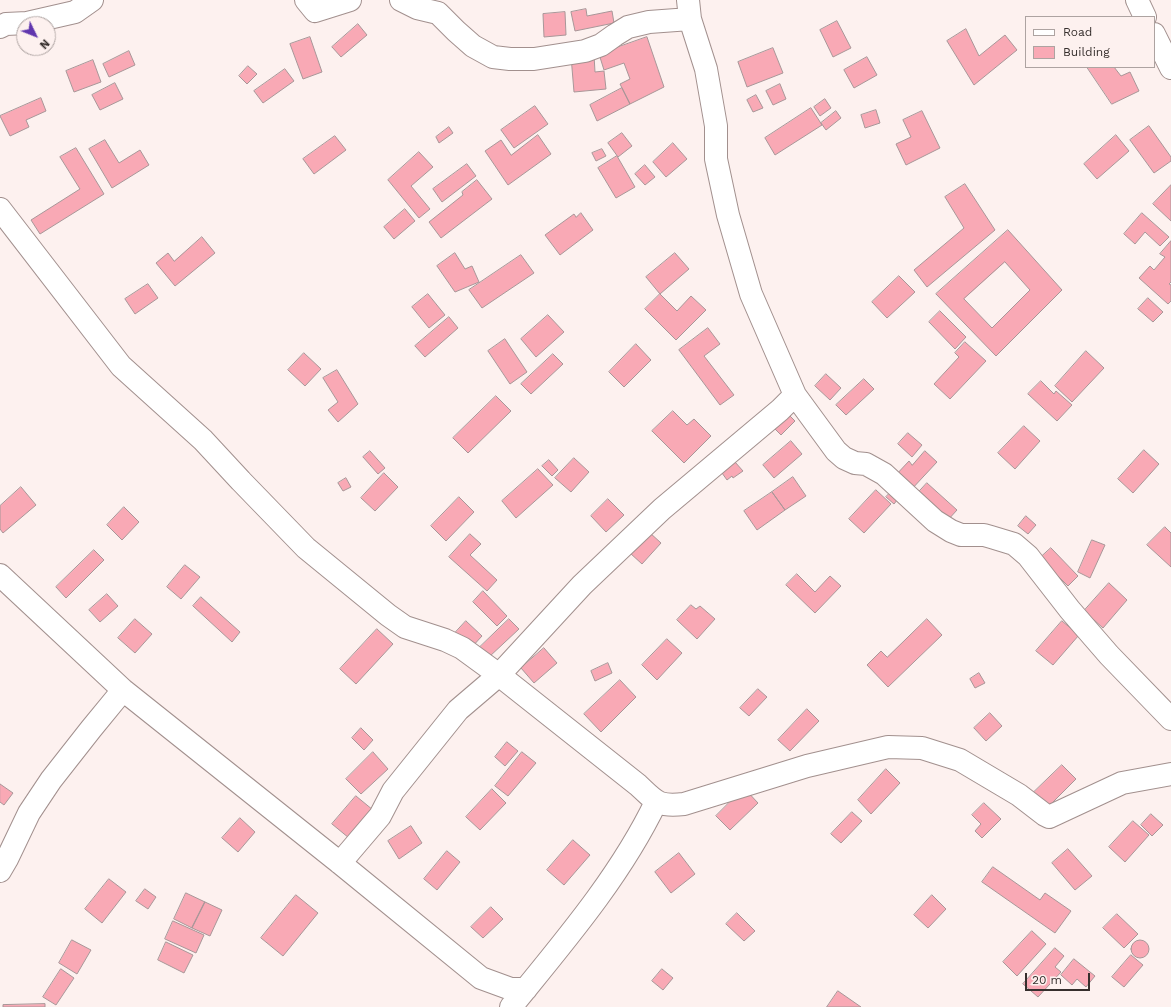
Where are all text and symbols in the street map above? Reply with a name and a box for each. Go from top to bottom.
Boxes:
north arrow [16,16,56,56]
legend [1025,16,1155,68]
text: Road [1063,25,1092,39]
text: N [37,36,52,51]
text: Building [1063,45,1110,59]
scale bar [1027,965,1092,991]
text: 20 m [1032,973,1062,987]

